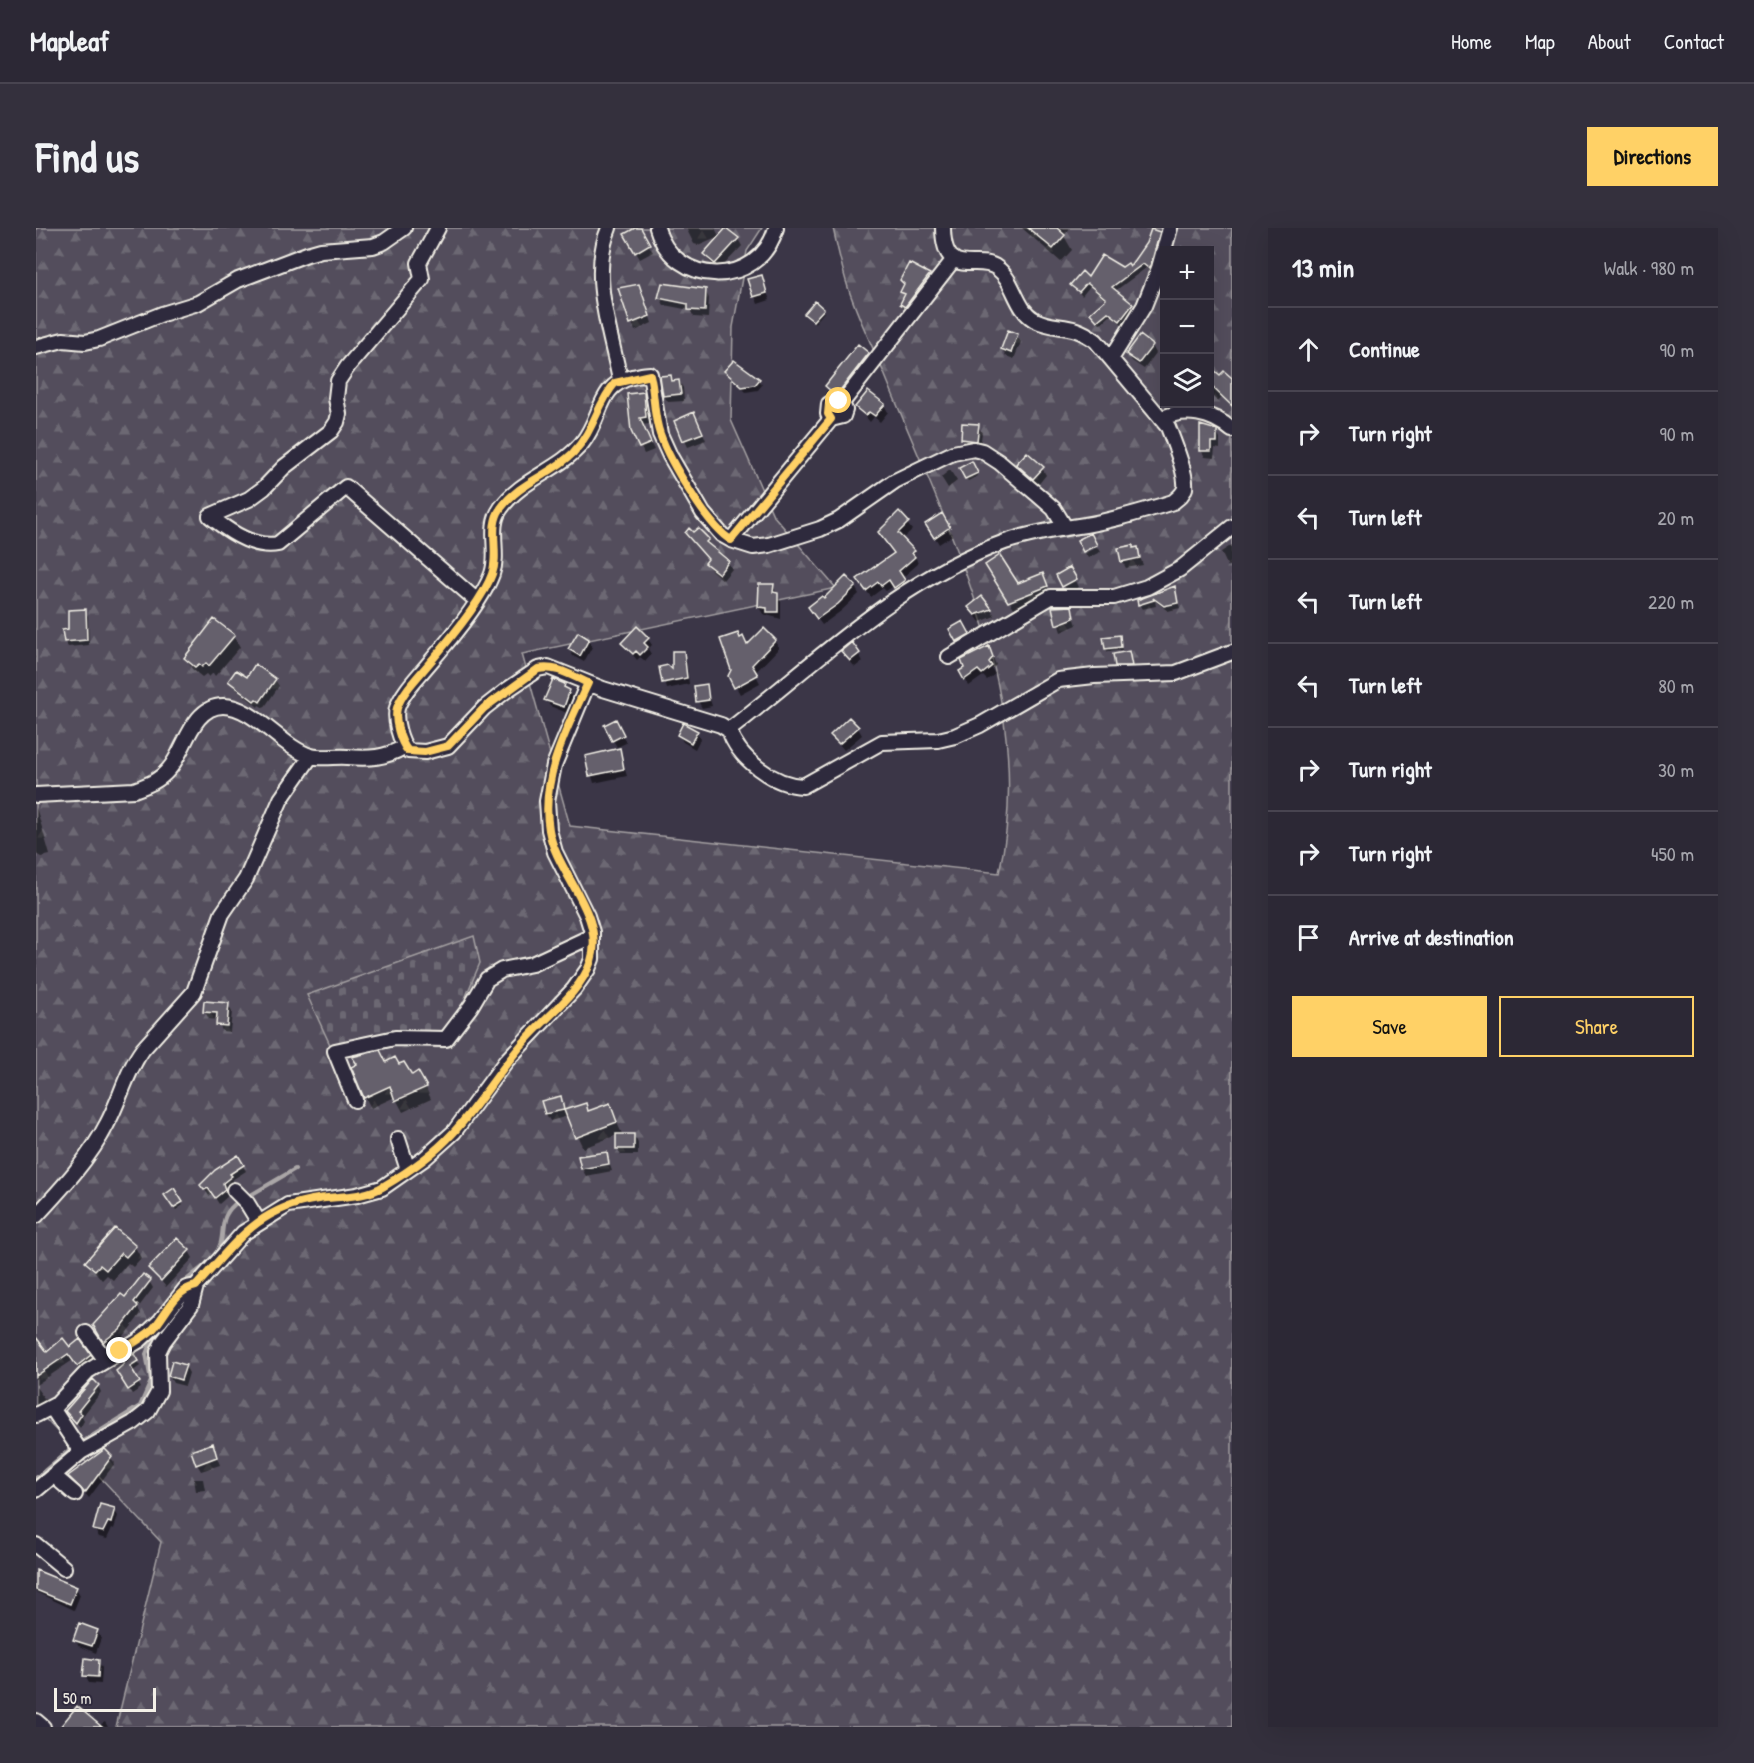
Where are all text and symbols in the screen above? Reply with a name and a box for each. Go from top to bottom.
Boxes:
text: Mapleaf [30,22,109,60]
text: Home [1451,27,1492,56]
text: Map [1525,27,1555,56]
text: About [1588,27,1631,56]
text: Contact [1664,27,1724,56]
button: Directions [1587,127,1718,186]
text: Find us [36,128,139,185]
map controls [1160,246,1214,408]
button: + [1160,246,1214,300]
text: 13 min [1292,250,1354,285]
text: Walk · 980 m [1604,254,1694,281]
button: − [1160,300,1214,354]
icon: ahead [1292,333,1325,366]
text: Continue [1349,334,1420,364]
text: 90 m [1660,336,1694,363]
button: layers [1160,354,1214,408]
route start [825,387,851,413]
icon: right [1292,417,1325,450]
text: Turn right [1349,418,1432,448]
text: 90 m [1660,420,1694,447]
icon: left [1292,501,1325,534]
text: Turn left [1349,502,1422,532]
text: 20 m [1657,504,1694,531]
icon: left [1292,585,1325,618]
text: Turn left [1349,586,1422,616]
text: 220 m [1648,588,1694,615]
icon: left [1292,669,1325,702]
text: Turn left [1349,670,1422,700]
text: 80 m [1658,672,1694,699]
icon: right [1292,753,1325,786]
text: Turn right [1349,754,1432,784]
text: 30 m [1658,756,1694,783]
icon: right [1292,837,1325,870]
text: Turn right [1349,838,1432,868]
text: 450 m [1651,840,1694,867]
icon: arrive [1292,921,1325,954]
text: Arrive at destination [1349,922,1514,952]
button: Save [1292,996,1487,1057]
button: Share [1499,996,1694,1057]
route end [106,1337,132,1363]
scale bar [54,1685,156,1712]
text: 50 m [63,1687,92,1709]

